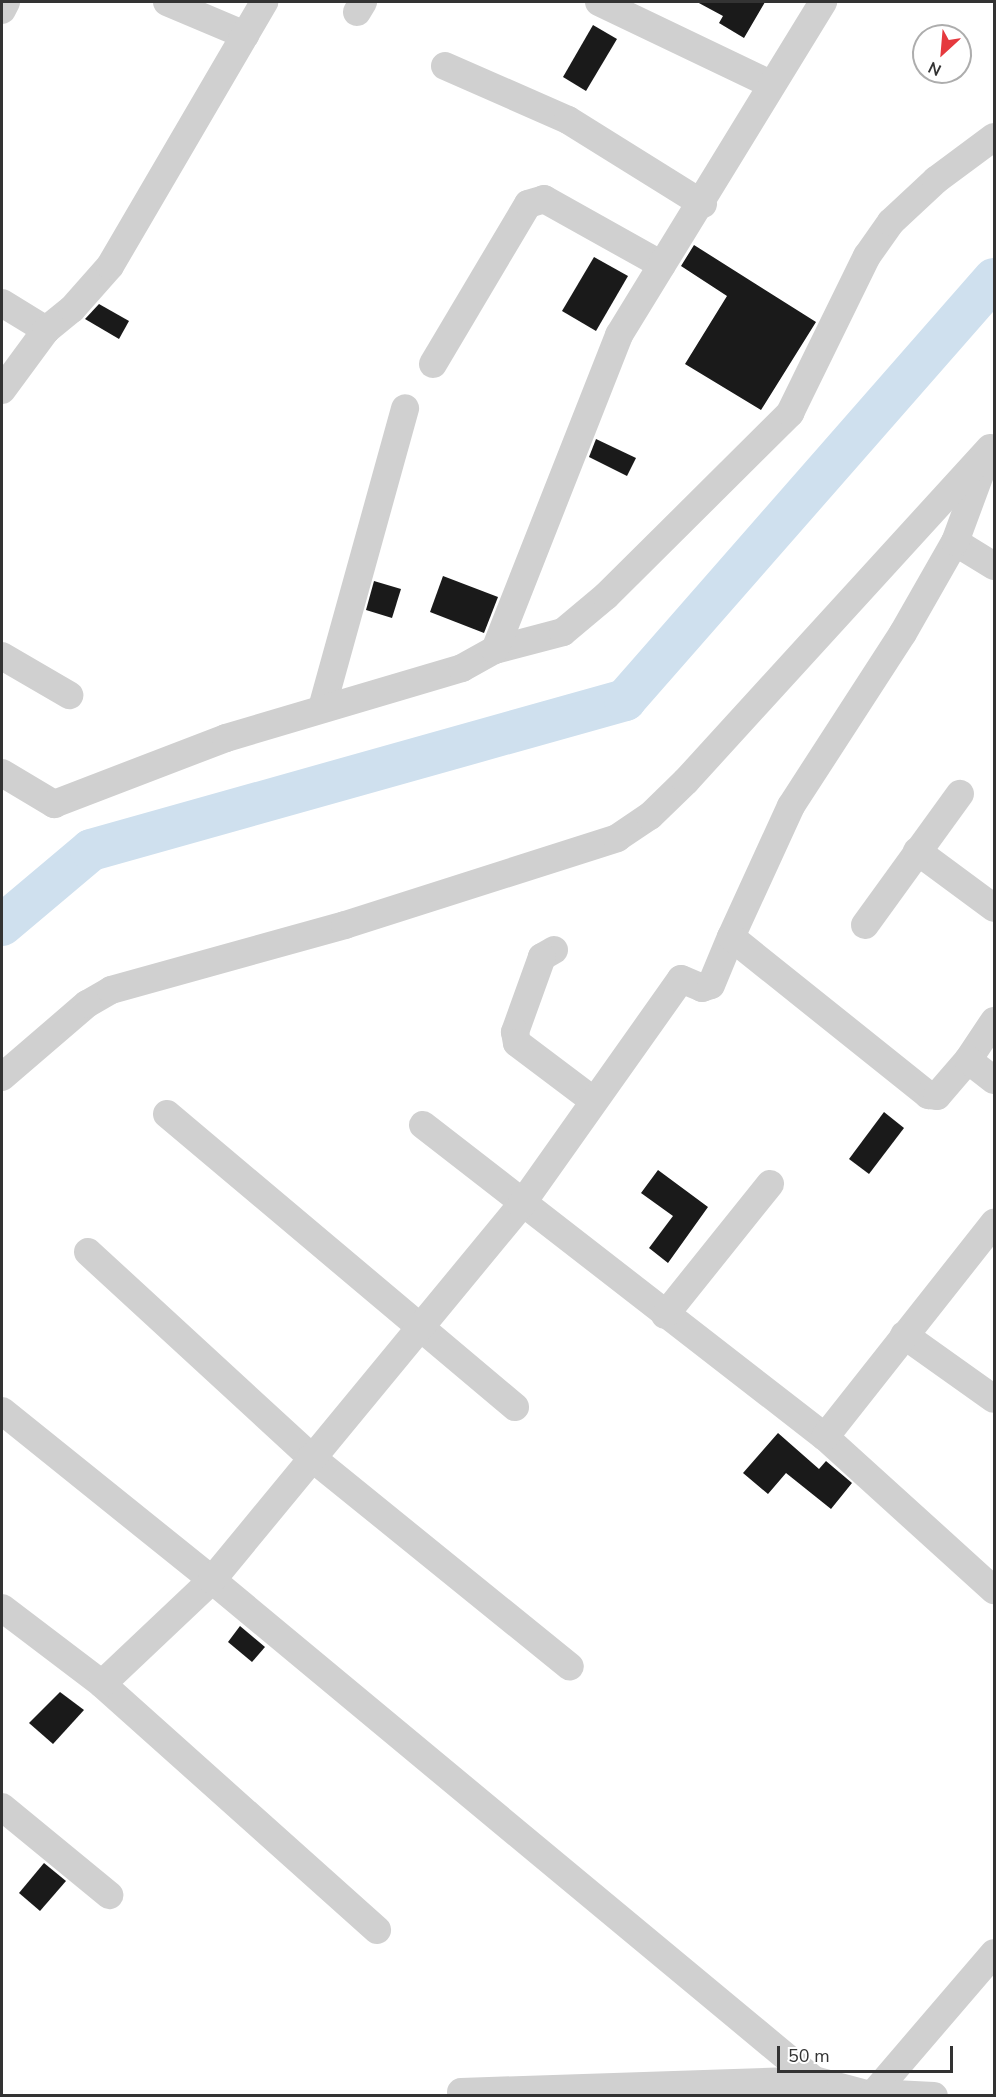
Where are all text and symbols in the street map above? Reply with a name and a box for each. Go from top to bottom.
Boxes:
north arrow [912,24,972,84]
text: N [925,56,945,81]
scale bar [780,2034,956,2072]
text: 50 m [788,2044,830,2068]

